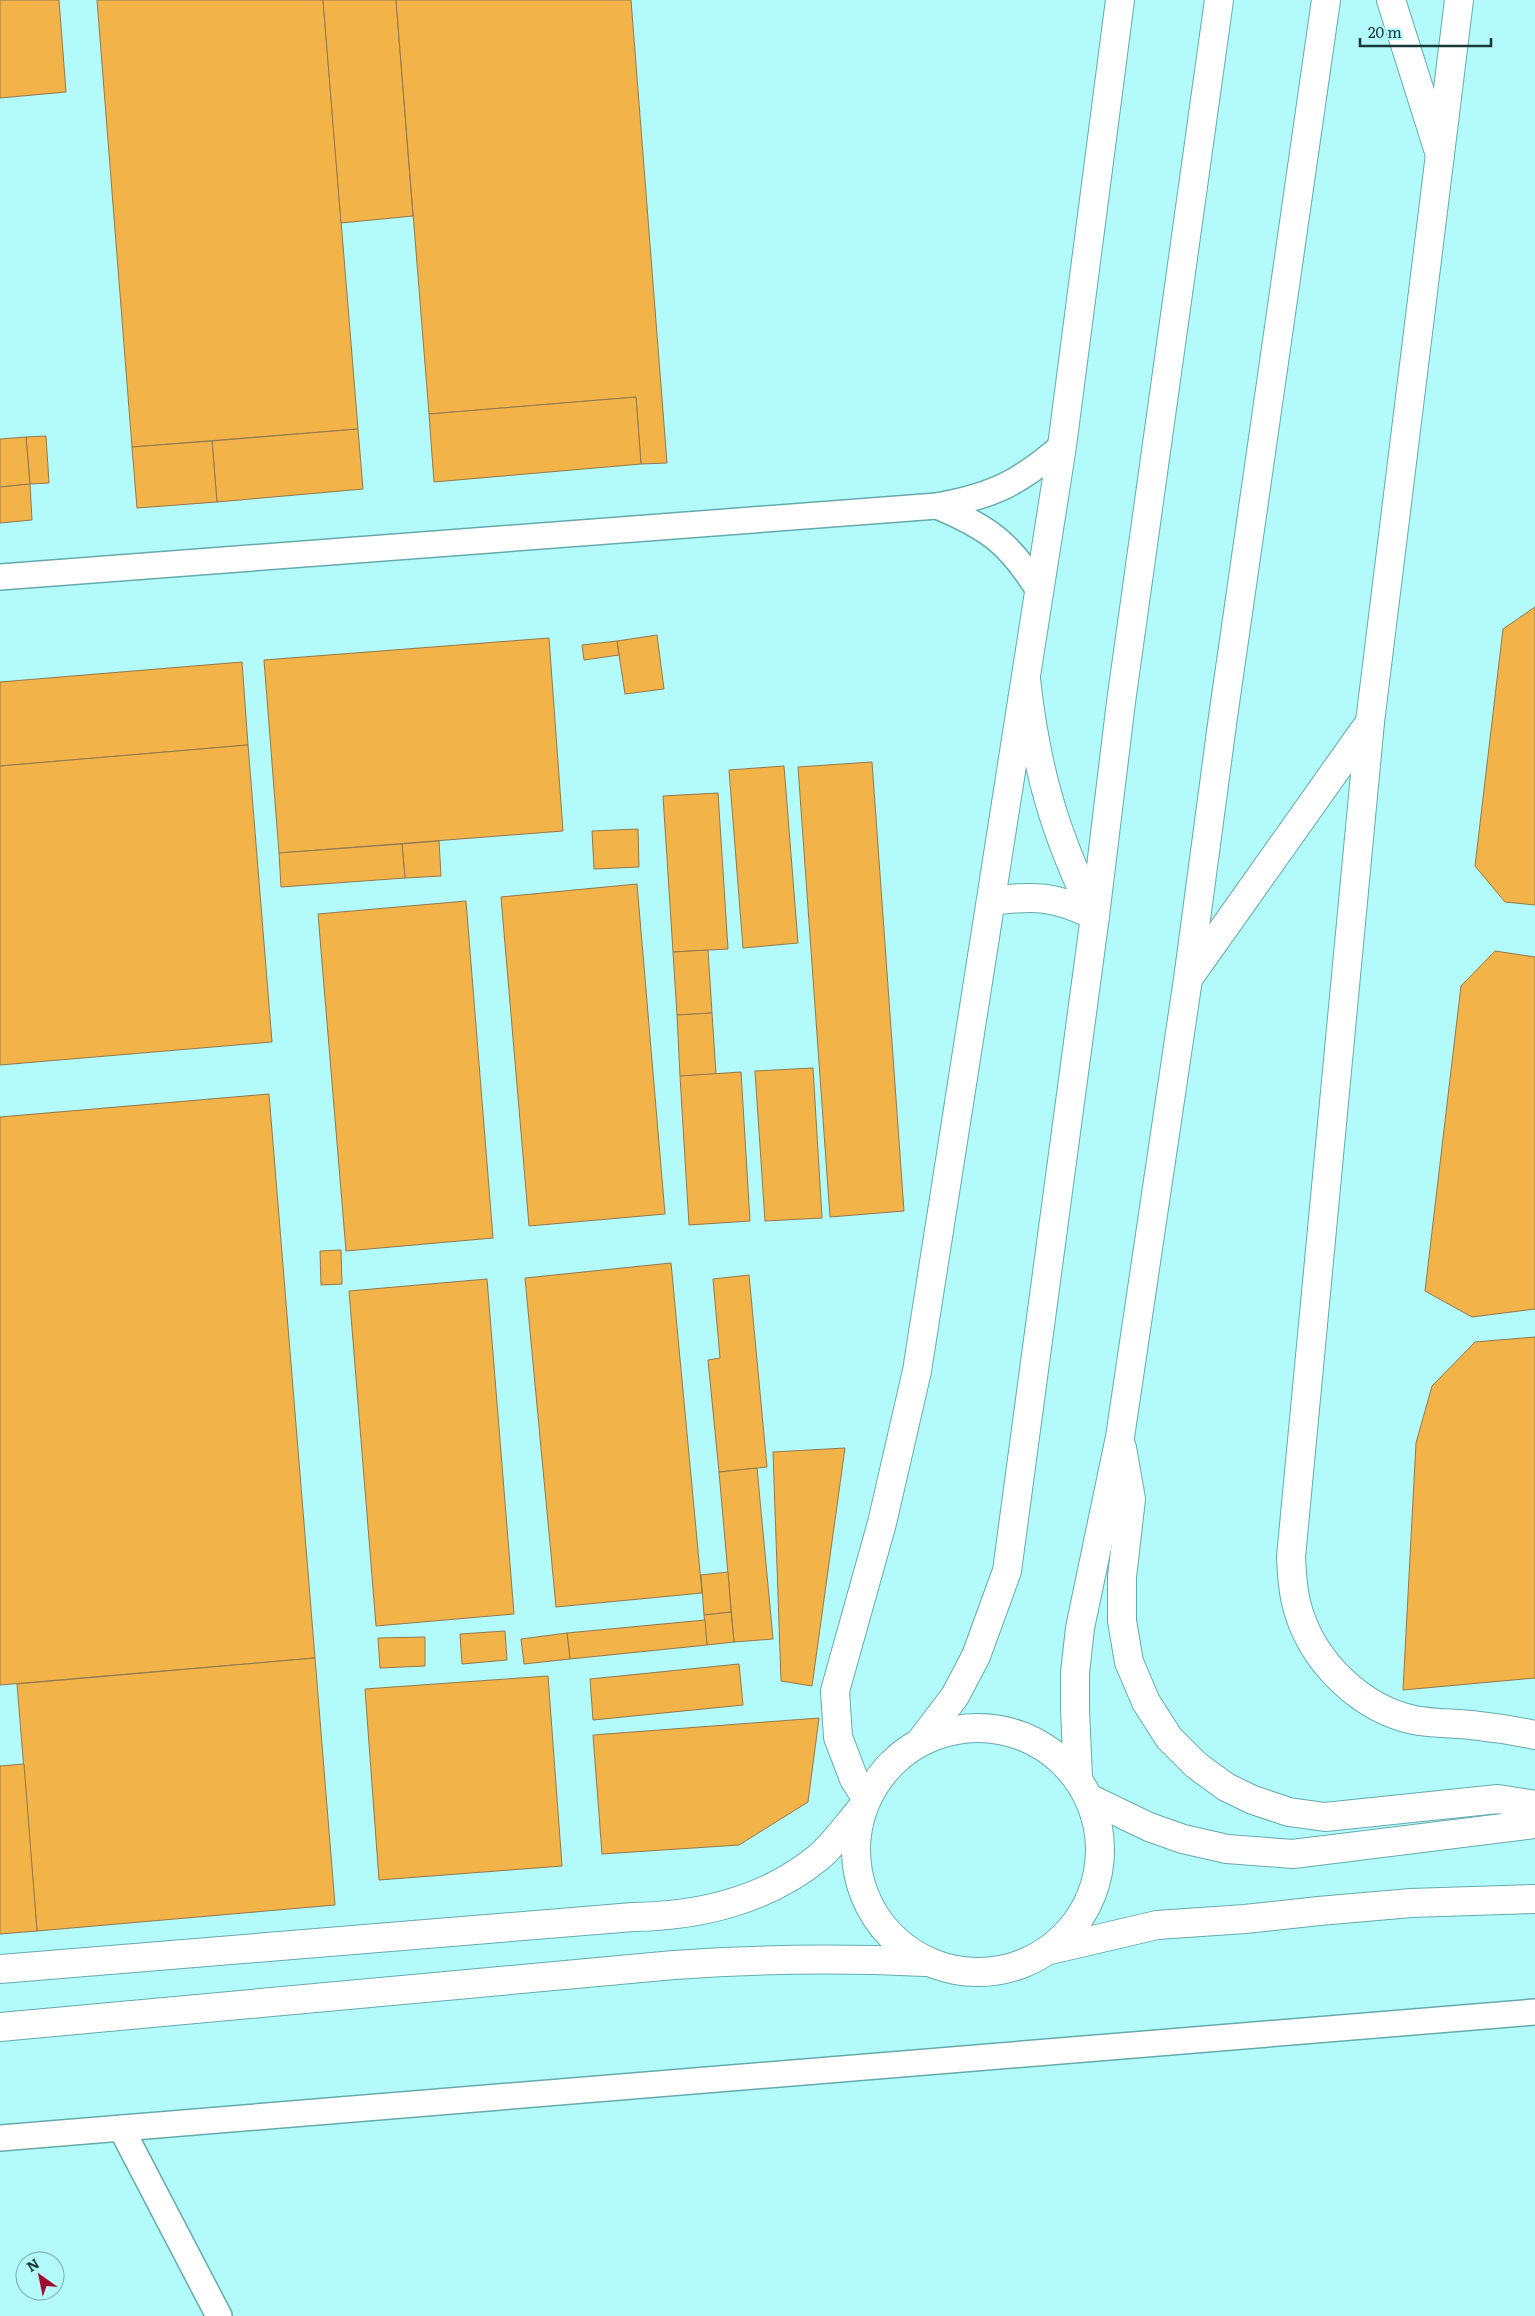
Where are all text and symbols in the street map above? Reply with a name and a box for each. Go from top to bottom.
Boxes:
scale bar [1360,15,1491,47]
text: 20 m [1368,20,1402,43]
north arrow [15,2251,65,2301]
text: N [22,2253,43,2276]

